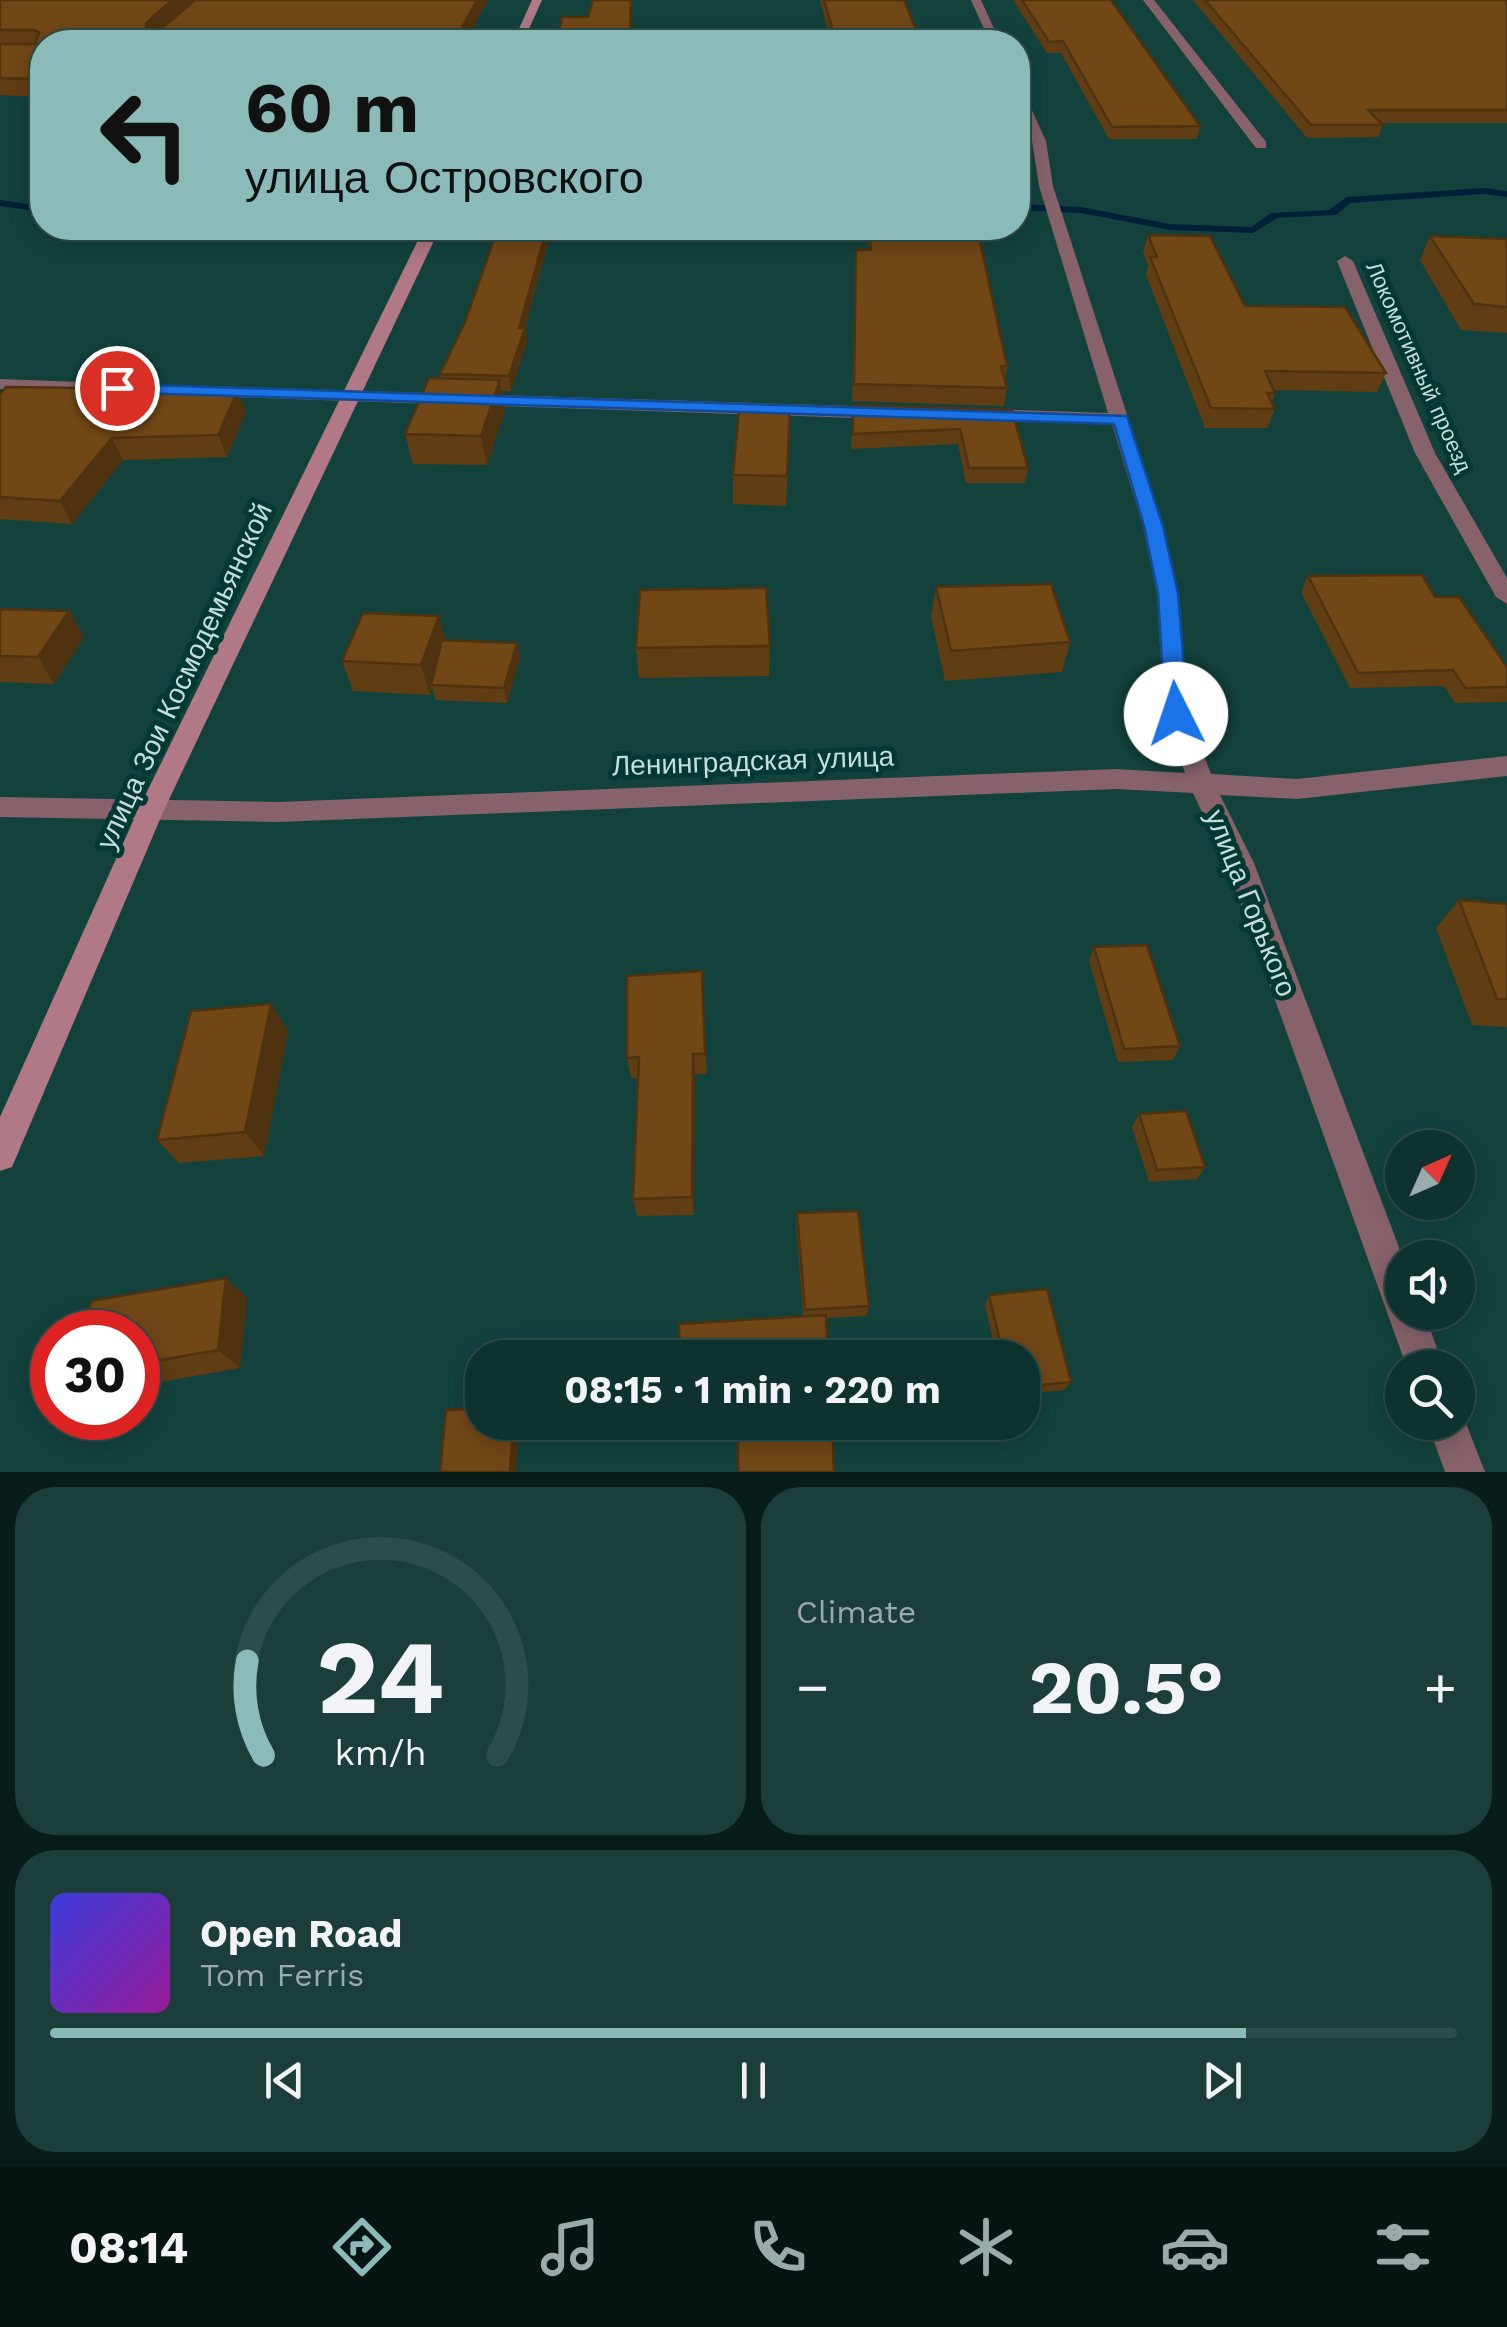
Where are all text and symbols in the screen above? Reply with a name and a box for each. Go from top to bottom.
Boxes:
text: 60 m [245,67,419,149]
icon: left [80,70,210,200]
text: улица Островского [245,151,644,204]
street label: Локомотивный проезд [1361,258,1477,476]
pin [75,346,160,431]
icon: arrive [90,361,145,416]
street label: улица Зои Космодемьянской [89,498,279,854]
position arrow [1124,662,1228,766]
street label: Ленинградская улица [611,740,895,782]
street label: улица Горького [1198,805,1304,1001]
north arrow [1385,1130,1475,1220]
map controls [1385,1130,1475,1440]
button: sound [1385,1240,1475,1330]
speed limit sign: 30 [30,1310,160,1440]
button: search [1385,1350,1475,1440]
text: 08:15 · 1 min · 220 m [564,1368,941,1412]
text: Climate [796,1593,916,1631]
text: 24 [317,1616,444,1738]
text: 20.5° [1029,1643,1224,1731]
text: − [796,1655,829,1719]
text: + [1424,1655,1457,1719]
text: km/h [334,1732,427,1774]
text: Open Road [200,1912,402,1956]
text: Tom Ferris [200,1956,364,1994]
icon: previous [257,2053,312,2108]
icon: pause [726,2053,781,2108]
icon: next [1195,2053,1250,2108]
icon: directions [327,2212,397,2282]
icon: music [535,2212,605,2282]
icon: phone [743,2212,813,2282]
icon: climate [951,2212,1021,2282]
icon: car [1160,2212,1230,2282]
icon: filters [1368,2212,1438,2282]
text: 08:14 [69,2221,188,2274]

